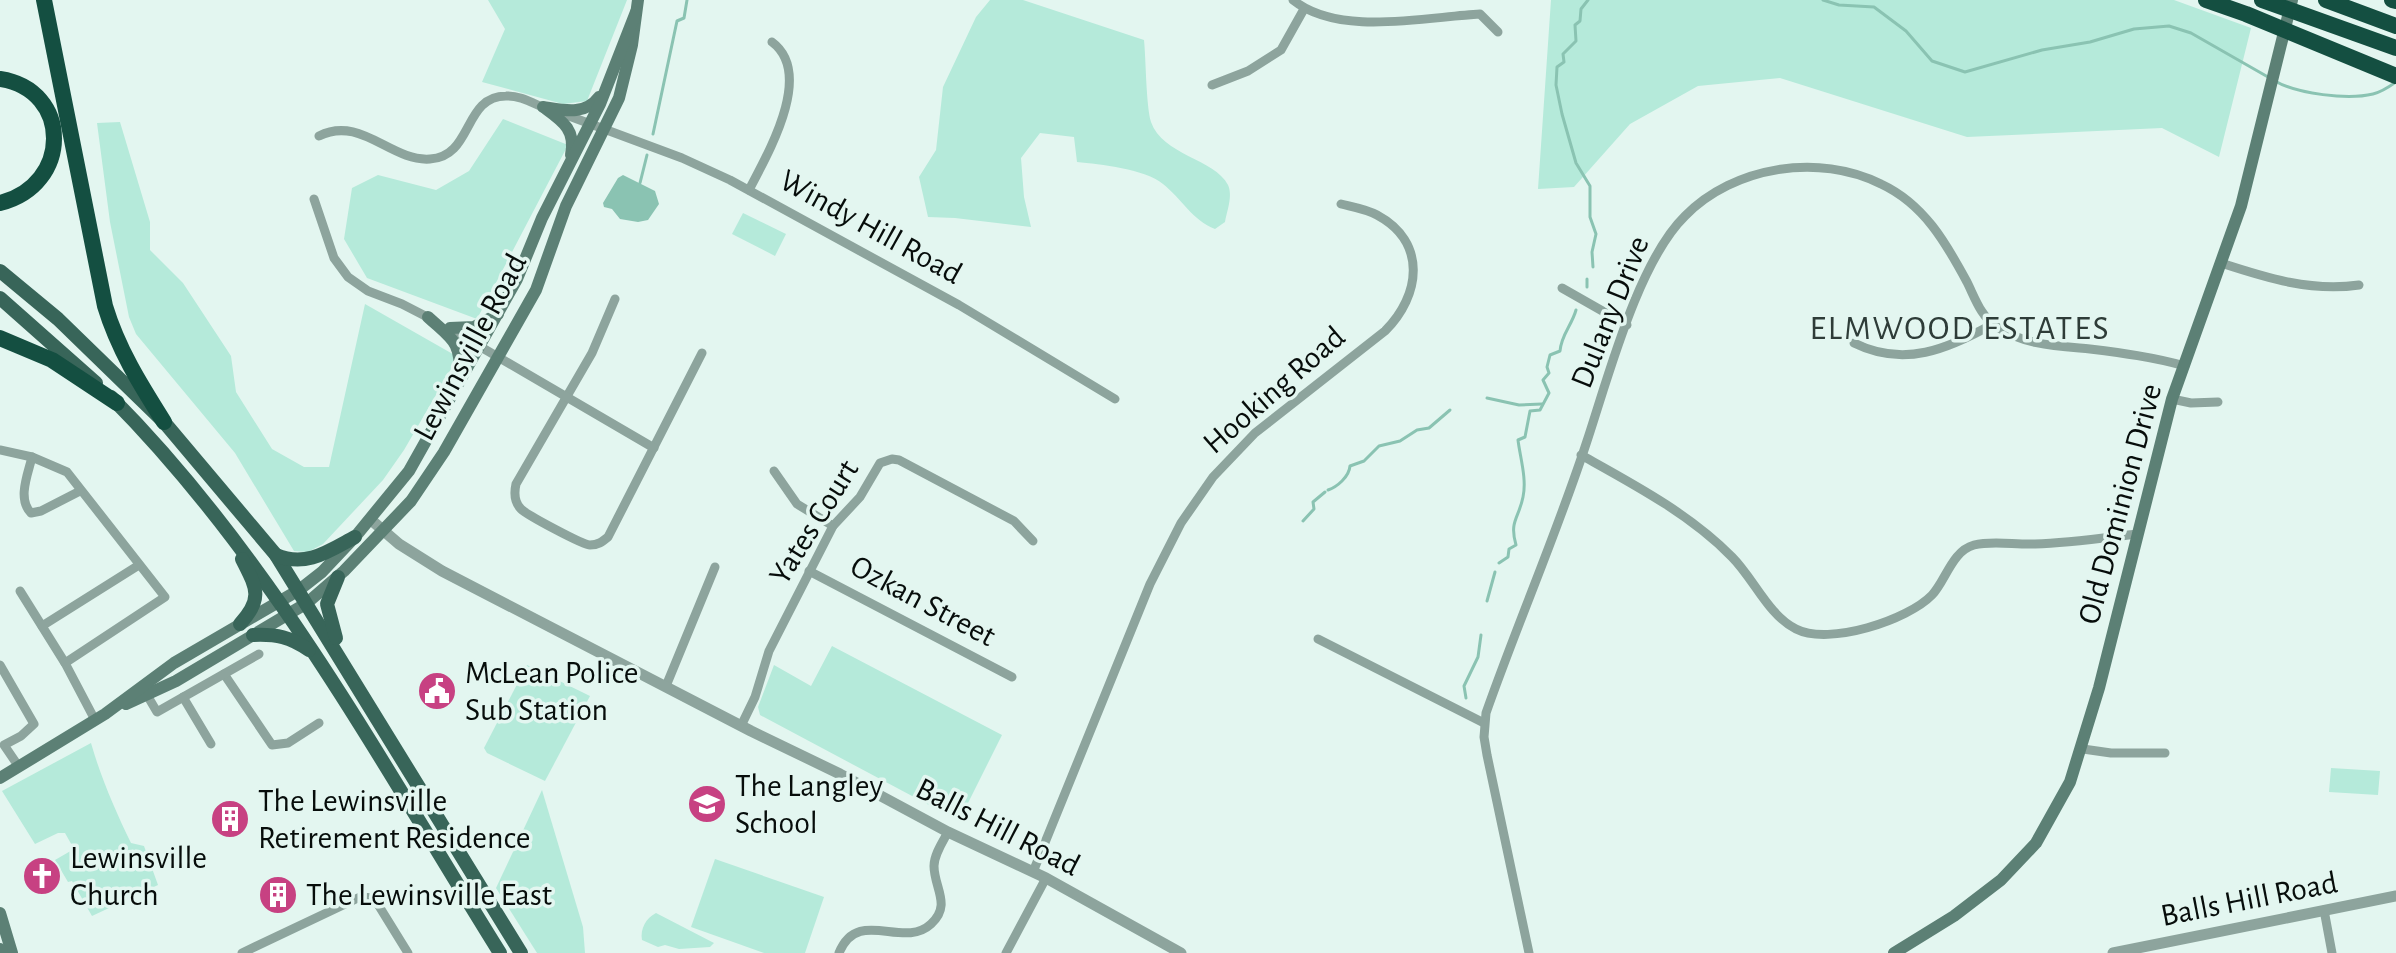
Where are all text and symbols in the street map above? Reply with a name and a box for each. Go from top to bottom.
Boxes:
street label: Windy Hill Road [775,164,967,290]
street label: Dulany Drive [1565,231,1655,393]
street label: Lewinsville Road [408,249,532,445]
district label: ELMWOOD ESTATES [1809,312,2111,346]
street label: Hooking Road [1197,320,1351,460]
street label: Old Dominion Drive [2073,380,2167,628]
street label: Yates Court [763,454,865,590]
street label: Ozkan Street [845,550,1001,652]
place label: McLean Police Sub Station [465,657,639,726]
public building icon: McLean Police Sub Station [416,670,458,712]
place label: The Langley School [735,770,884,839]
street label: Balls Hill Road [911,772,1085,882]
school or university icon: The Langley School [686,783,728,825]
place label: The Lewinsville Retirement Residence [258,785,531,854]
building icon: The Lewinsville Retirement Residence [209,798,251,840]
place label: Lewinsville Church [70,842,207,911]
church icon: Lewinsville Church [21,855,63,897]
street label: Balls Hill Road [2158,866,2340,932]
building icon: The Lewinsville East [257,874,299,916]
place label: The Lewinsville East [306,879,552,911]

